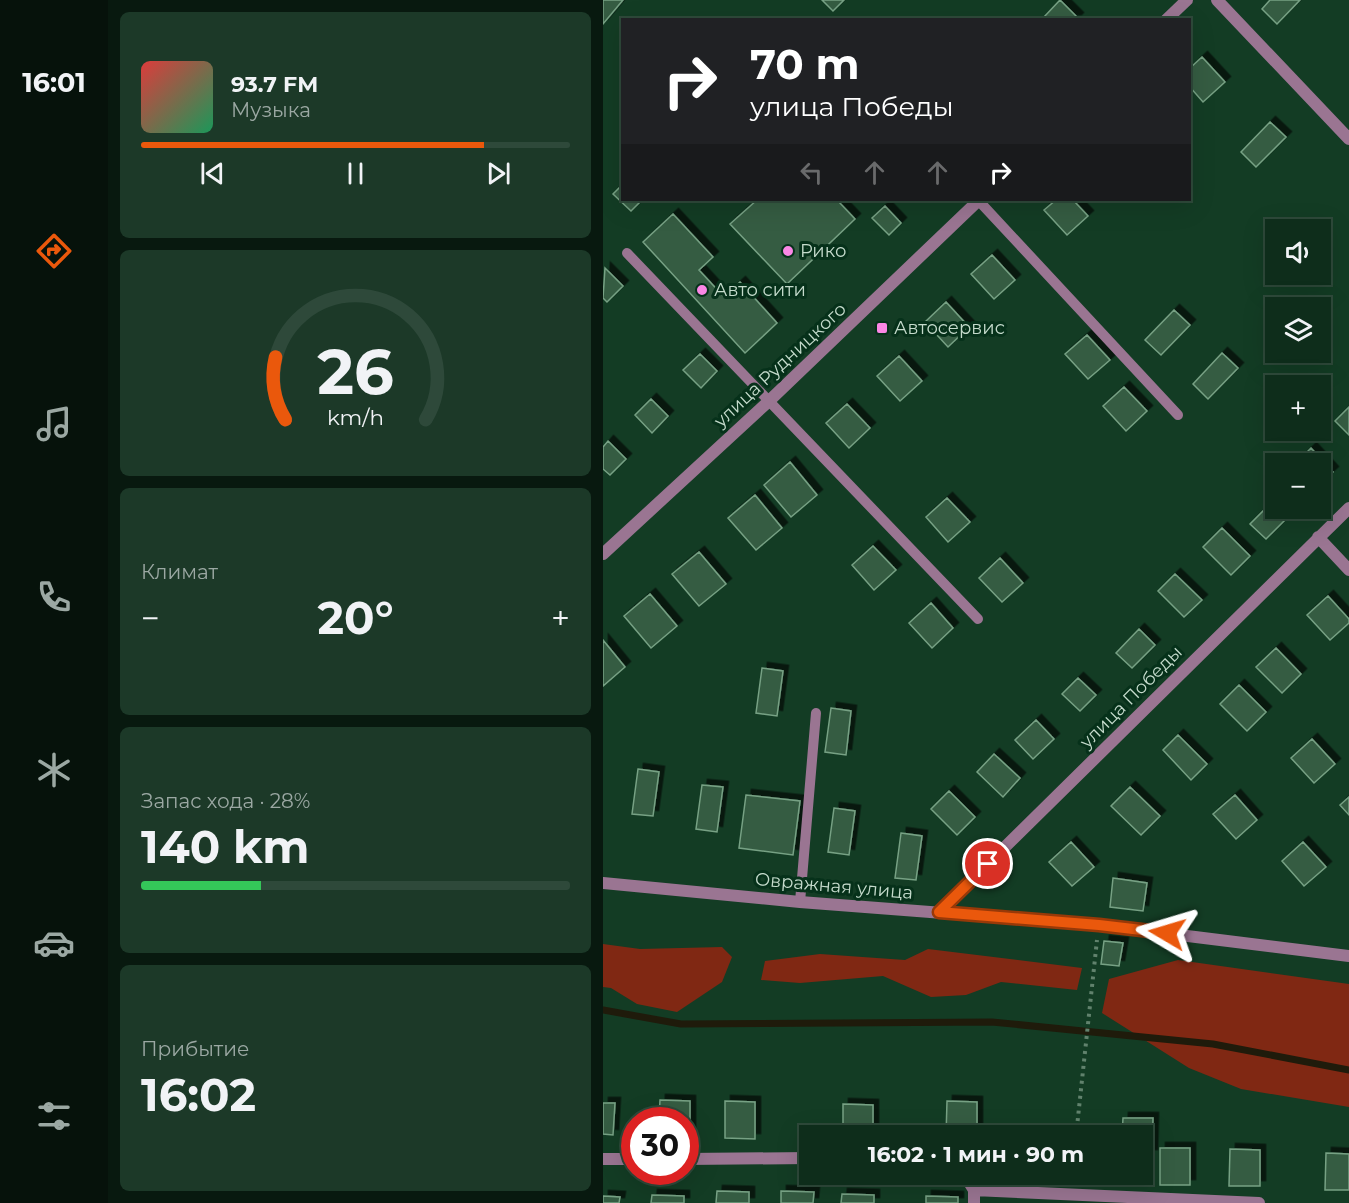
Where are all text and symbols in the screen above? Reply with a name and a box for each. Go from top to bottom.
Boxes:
text: 70 m [750,38,860,90]
icon: right [651,42,729,120]
text: 16:01 [22,66,86,99]
text: 93.7 FM [231,71,318,98]
text: улица Победы [750,90,954,123]
text: Музыка [231,98,311,122]
icon: left [795,156,828,189]
icon: ahead [858,156,891,189]
icon: ahead [921,156,954,189]
icon: right [984,156,1017,189]
icon: previous [196,157,229,190]
icon: pause [339,157,372,190]
icon: next [482,157,515,190]
map controls [1265,219,1331,519]
button: sound [1265,219,1331,285]
icon: directions [33,230,75,272]
place label: Рико [800,240,846,262]
marker: Рико [781,244,795,258]
place label: Авто сити [714,279,806,301]
marker: Авто сити [695,283,709,297]
button: layers [1265,297,1331,363]
street label: улица Рудницкого [709,298,851,433]
place label: Автосервис [894,317,1005,339]
marker: Автосервис [875,321,889,335]
text: 26 [317,334,394,410]
button: + [1265,375,1331,441]
icon: music [33,403,75,445]
text: km/h [327,405,384,431]
button: − [1265,453,1331,519]
text: Климат [141,560,218,584]
icon: phone [33,576,75,618]
text: 20° [318,590,393,645]
text: − [141,598,160,638]
text: + [551,598,570,638]
street label: улица Победы [1074,641,1187,754]
icon: climate [33,749,75,791]
text: Запас хода · 28% [141,789,310,813]
text: 140 km [141,819,309,874]
pin [962,838,1013,889]
icon: arrive [971,847,1004,880]
street label: Овражная улица [754,868,914,904]
position arrow [1135,901,1199,965]
icon: car [33,922,75,964]
text: Прибытие [141,1037,249,1061]
text: 16:02 [141,1067,256,1122]
icon: filters [33,1095,75,1137]
speed limit sign: 30 [621,1107,699,1185]
text: 16:02 · 1 мин · 90 m [868,1141,1084,1168]

